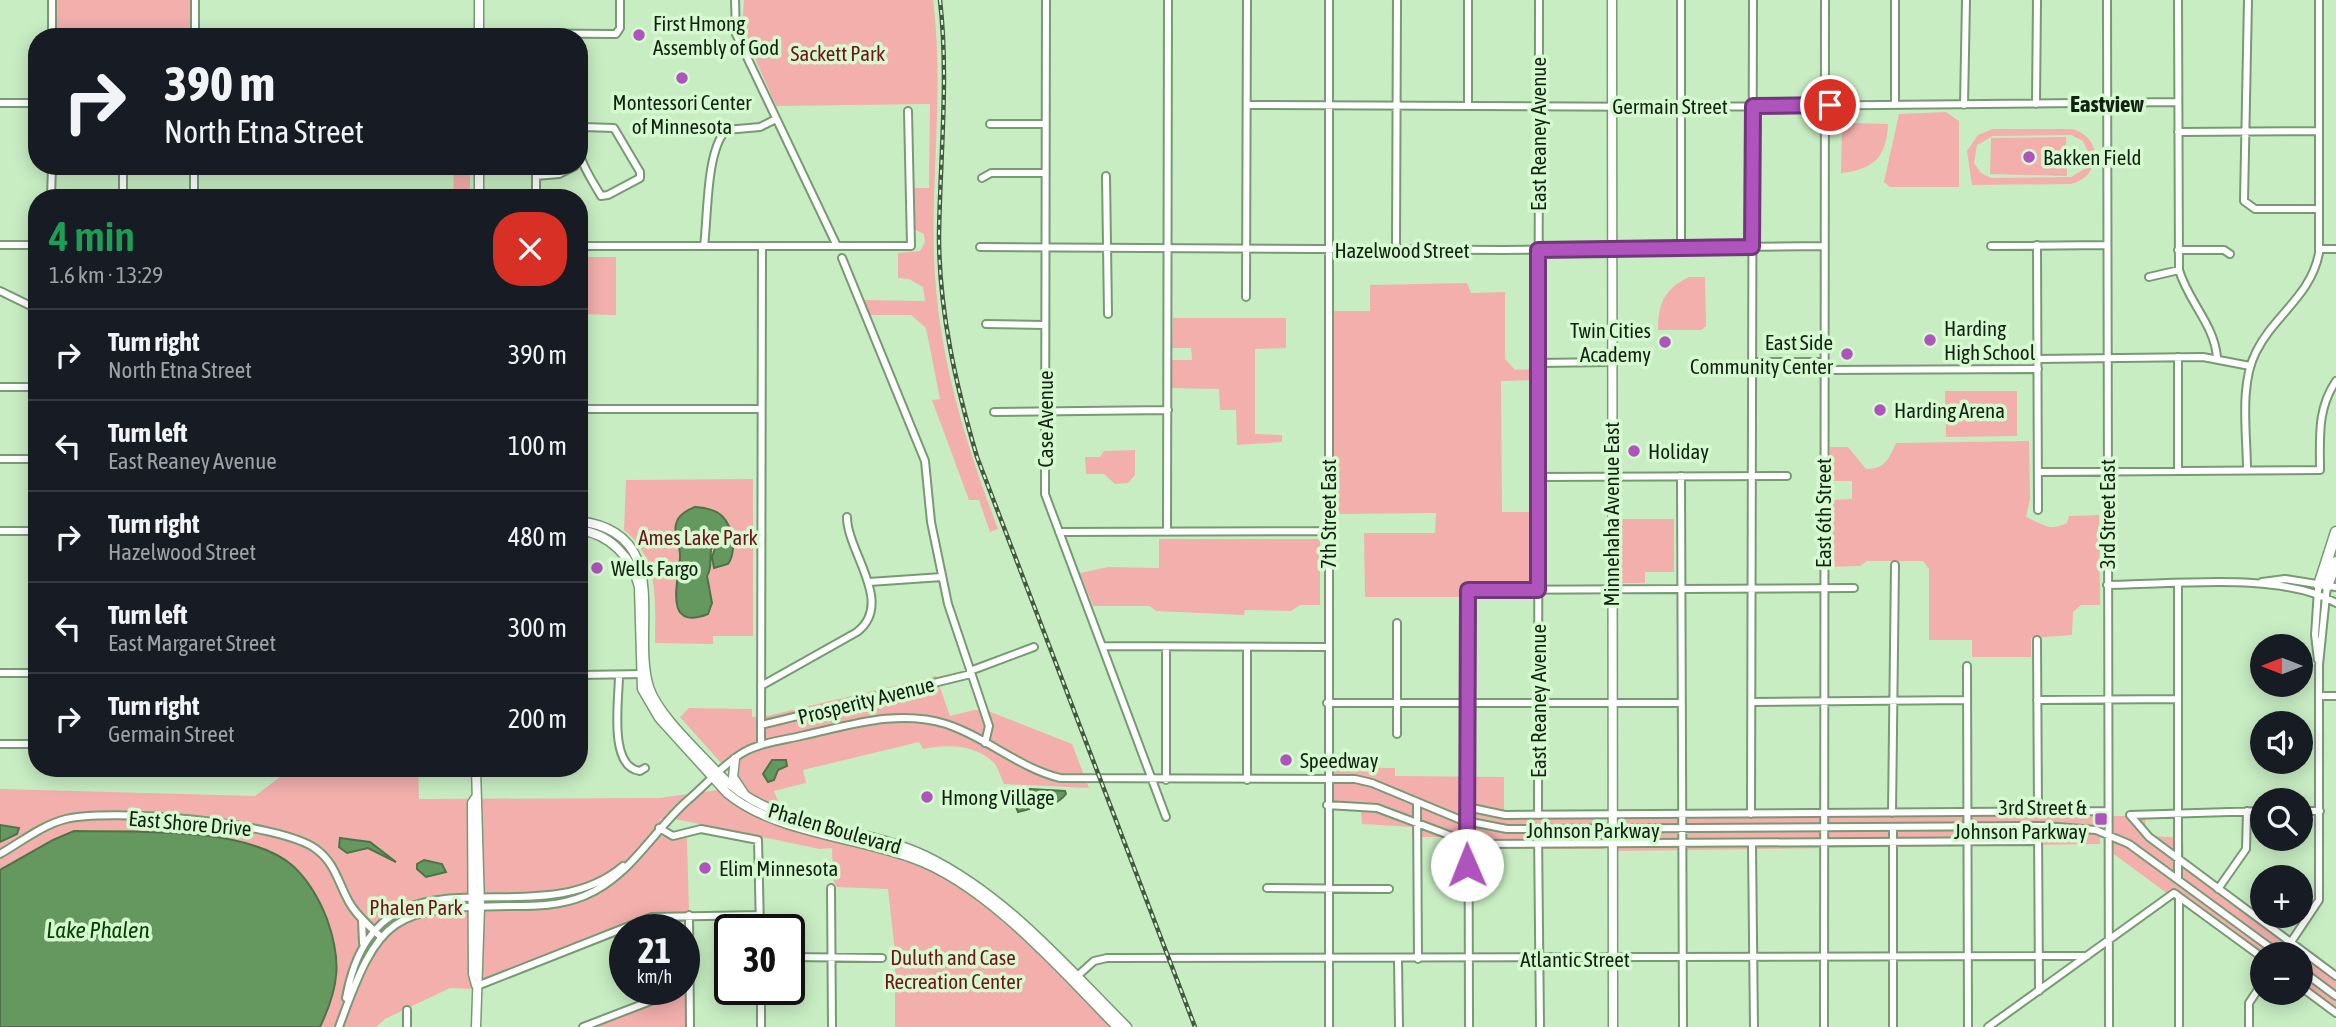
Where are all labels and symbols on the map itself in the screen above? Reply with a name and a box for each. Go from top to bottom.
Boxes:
place label: First Hmong Assembly of God [653,11,779,59]
marker: First Hmong Assembly of God [631,27,647,43]
park label: Sackett Park [791,41,885,65]
street label: East Reaney Avenue [1526,57,1550,211]
marker: Montessori Center of Minnesota [674,70,690,86]
pin [1800,75,1860,135]
place label: Montessori Center of Minnesota [613,90,752,138]
district label: Eastview [2070,91,2144,117]
street label: Germain Street [1612,94,1728,118]
place label: Bakken Field [2043,145,2142,169]
marker: Bakken Field [2021,149,2037,165]
street label: Hazelwood Street [1334,238,1470,262]
place label: Harding High School [1944,316,2036,364]
place label: Twin Cities Academy [1570,318,1651,366]
place label: East Side Community Center [1690,330,1834,378]
marker: Harding High School [1922,332,1938,348]
marker: Twin Cities Academy [1657,334,1673,350]
marker: East Side Community Center [1839,346,1855,362]
street label: Case Avenue [1033,370,1057,468]
place label: Harding Arena [1894,398,2005,422]
marker: Harding Arena [1872,402,1888,418]
street label: Minnehaha Avenue East [1599,422,1623,606]
place label: Holiday [1648,439,1709,463]
marker: Holiday [1626,443,1642,459]
street label: East 6th Street [1811,458,1835,568]
street label: 7th Street East [1316,459,1340,569]
street label: 3rd Street East [2095,459,2119,569]
park label: Ames Lake Park [638,525,758,549]
place label: Wells Fargo [611,556,698,580]
marker: Wells Fargo [589,560,605,576]
street label: East Reaney Avenue [1526,624,1550,778]
north arrow [2250,634,2314,696]
street label: Prosperity Avenue [795,671,937,729]
place label: Speedway [1300,748,1379,772]
marker: Speedway [1278,752,1294,768]
place label: Hmong Village [941,785,1054,809]
marker: Hmong Village [919,789,935,805]
place label: 3rd Street & Johnson Parkway [1954,795,2087,843]
street label: Phalen Boulevard [766,798,904,858]
street label: East Shore Drive [128,806,252,840]
marker: 3rd Street & Johnson Parkway [2093,811,2109,827]
street label: Johnson Parkway [1526,818,1660,842]
position arrow [1430,828,1504,902]
place label: Elim Minnesota [719,856,838,880]
marker: Elim Minnesota [697,860,713,876]
park label: Phalen Park [369,895,463,919]
speed limit sign: 30 [714,914,805,1005]
water label: Lake Phalen [46,917,150,943]
park label: Duluth and Case Recreation Center [884,945,1023,993]
street label: Atlantic Street [1520,947,1630,971]

